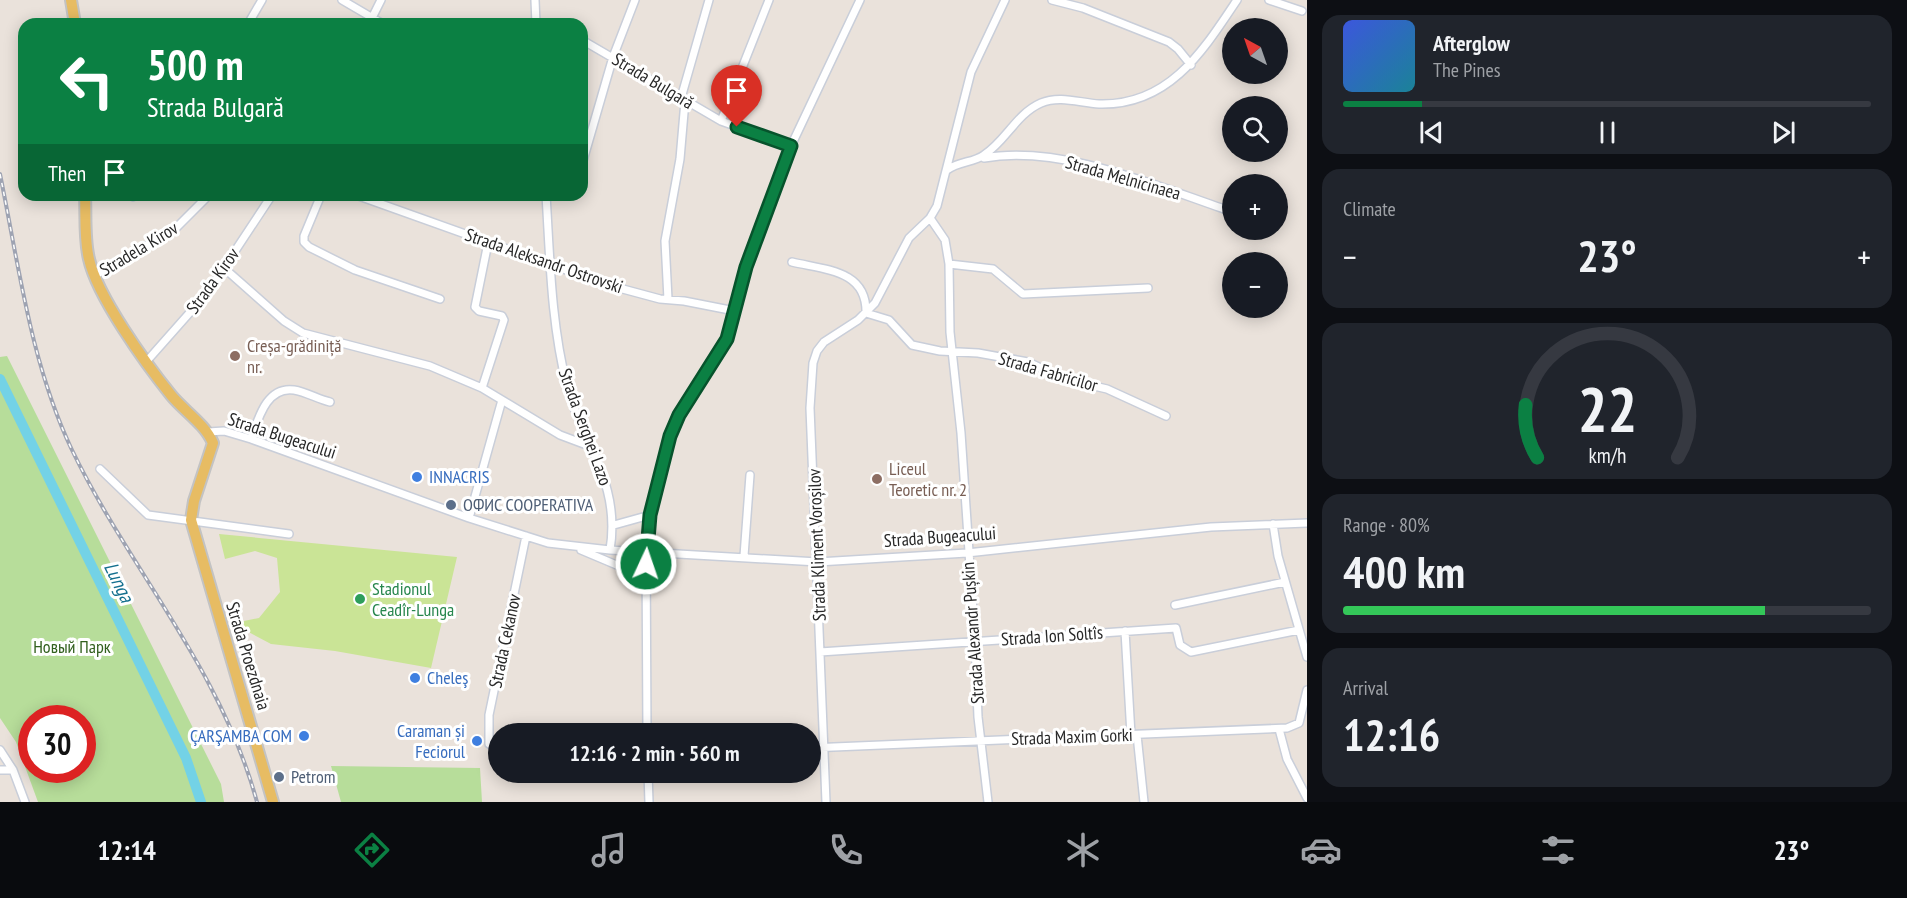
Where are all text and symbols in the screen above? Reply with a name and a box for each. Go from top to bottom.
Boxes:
north arrow [1222,18,1288,84]
map controls [1222,18,1288,318]
text: Afterglow [1433,29,1510,57]
text: 500 m [147,37,244,92]
icon: left [48,42,126,120]
street label: Strada Bulgară [608,47,698,114]
text: The Pines [1433,57,1500,83]
pin [711,65,762,127]
icon: arrive [720,74,753,107]
text: Strada Bulgară [147,90,284,124]
button: search [1222,96,1288,162]
icon: previous [1415,116,1448,149]
icon: pause [1591,116,1624,149]
icon: next [1767,116,1800,149]
street label: Strada Melnicinaea [1063,150,1183,205]
icon: arrive [98,156,131,189]
text: Then [48,159,86,187]
button: + [1222,174,1288,240]
text: Climate [1343,196,1396,222]
street label: Stradela Kirov [95,216,182,281]
street label: Strada Aleksandr Ostrovski [462,223,626,298]
text: 23° [1577,226,1637,284]
text: − [1343,235,1357,278]
text: + [1857,235,1871,278]
street label: Strada Kirov [181,243,244,318]
button: − [1222,252,1288,318]
place label: Creșa-grădiniță nr. [247,334,341,378]
street label: Strada Fabricilor [996,346,1100,397]
marker: Creșa-grădiniță nr. [228,349,242,363]
street label: Strada Serghei Lazo [554,365,617,489]
text: 22 [1577,368,1637,449]
street label: Strada Bugeacului [225,407,339,464]
text: km/h [1588,441,1626,469]
place label: Liceul Teoretic nr. 2 [889,457,967,501]
place label: INNACRIS [429,465,490,488]
street label: Strada Kliment Voroșilov [802,468,831,622]
marker: INNACRIS [410,470,424,484]
marker: Liceul Teoretic nr. 2 [870,472,884,486]
place label: ОФИС COOPERATIVA [463,493,594,516]
marker: ОФИС COOPERATIVA [444,498,458,512]
text: Range · 80% [1343,512,1430,538]
street label: Strada Bugeacului [883,521,997,552]
position arrow [614,532,678,596]
text: 400 km [1343,542,1465,600]
water label: Lunga [98,557,140,608]
street label: Strada Alexandr Pușkin [956,561,989,705]
place label: Stadionul Ceadîr-Lunga [372,577,454,621]
marker: Stadionul Ceadîr-Lunga [353,592,367,606]
street label: Strada Cekanov [483,592,526,690]
street label: Strada Proezdnaia [221,599,276,713]
street label: Strada Ion Soltîs [1000,620,1104,651]
park label: Новый Парк [33,635,111,658]
place label: Cheleş [427,666,468,689]
marker: Cheleş [408,671,422,685]
text: Arrival [1343,675,1388,701]
speed limit sign: 30 [18,705,96,783]
text: 12:16 [1343,705,1440,763]
place label: Caraman și Feciorul [397,719,466,763]
street label: Strada Maxim Gorki [1011,723,1133,750]
place label: ÇARŞAMBA COM [190,724,292,747]
marker: ÇARŞAMBA COM [297,729,311,743]
marker: Caraman și Feciorul [470,734,484,748]
text: 12:16 · 2 min · 560 m [569,739,740,767]
place label: Petrom [291,765,335,788]
marker: Petrom [272,770,286,784]
icon: directions [351,829,393,871]
icon: music [588,829,630,871]
icon: phone [825,829,867,871]
icon: climate [1062,829,1104,871]
icon: car [1300,829,1342,871]
icon: filters [1537,829,1579,871]
text: 12:14 [98,833,156,867]
text: 23° [1774,833,1809,867]

